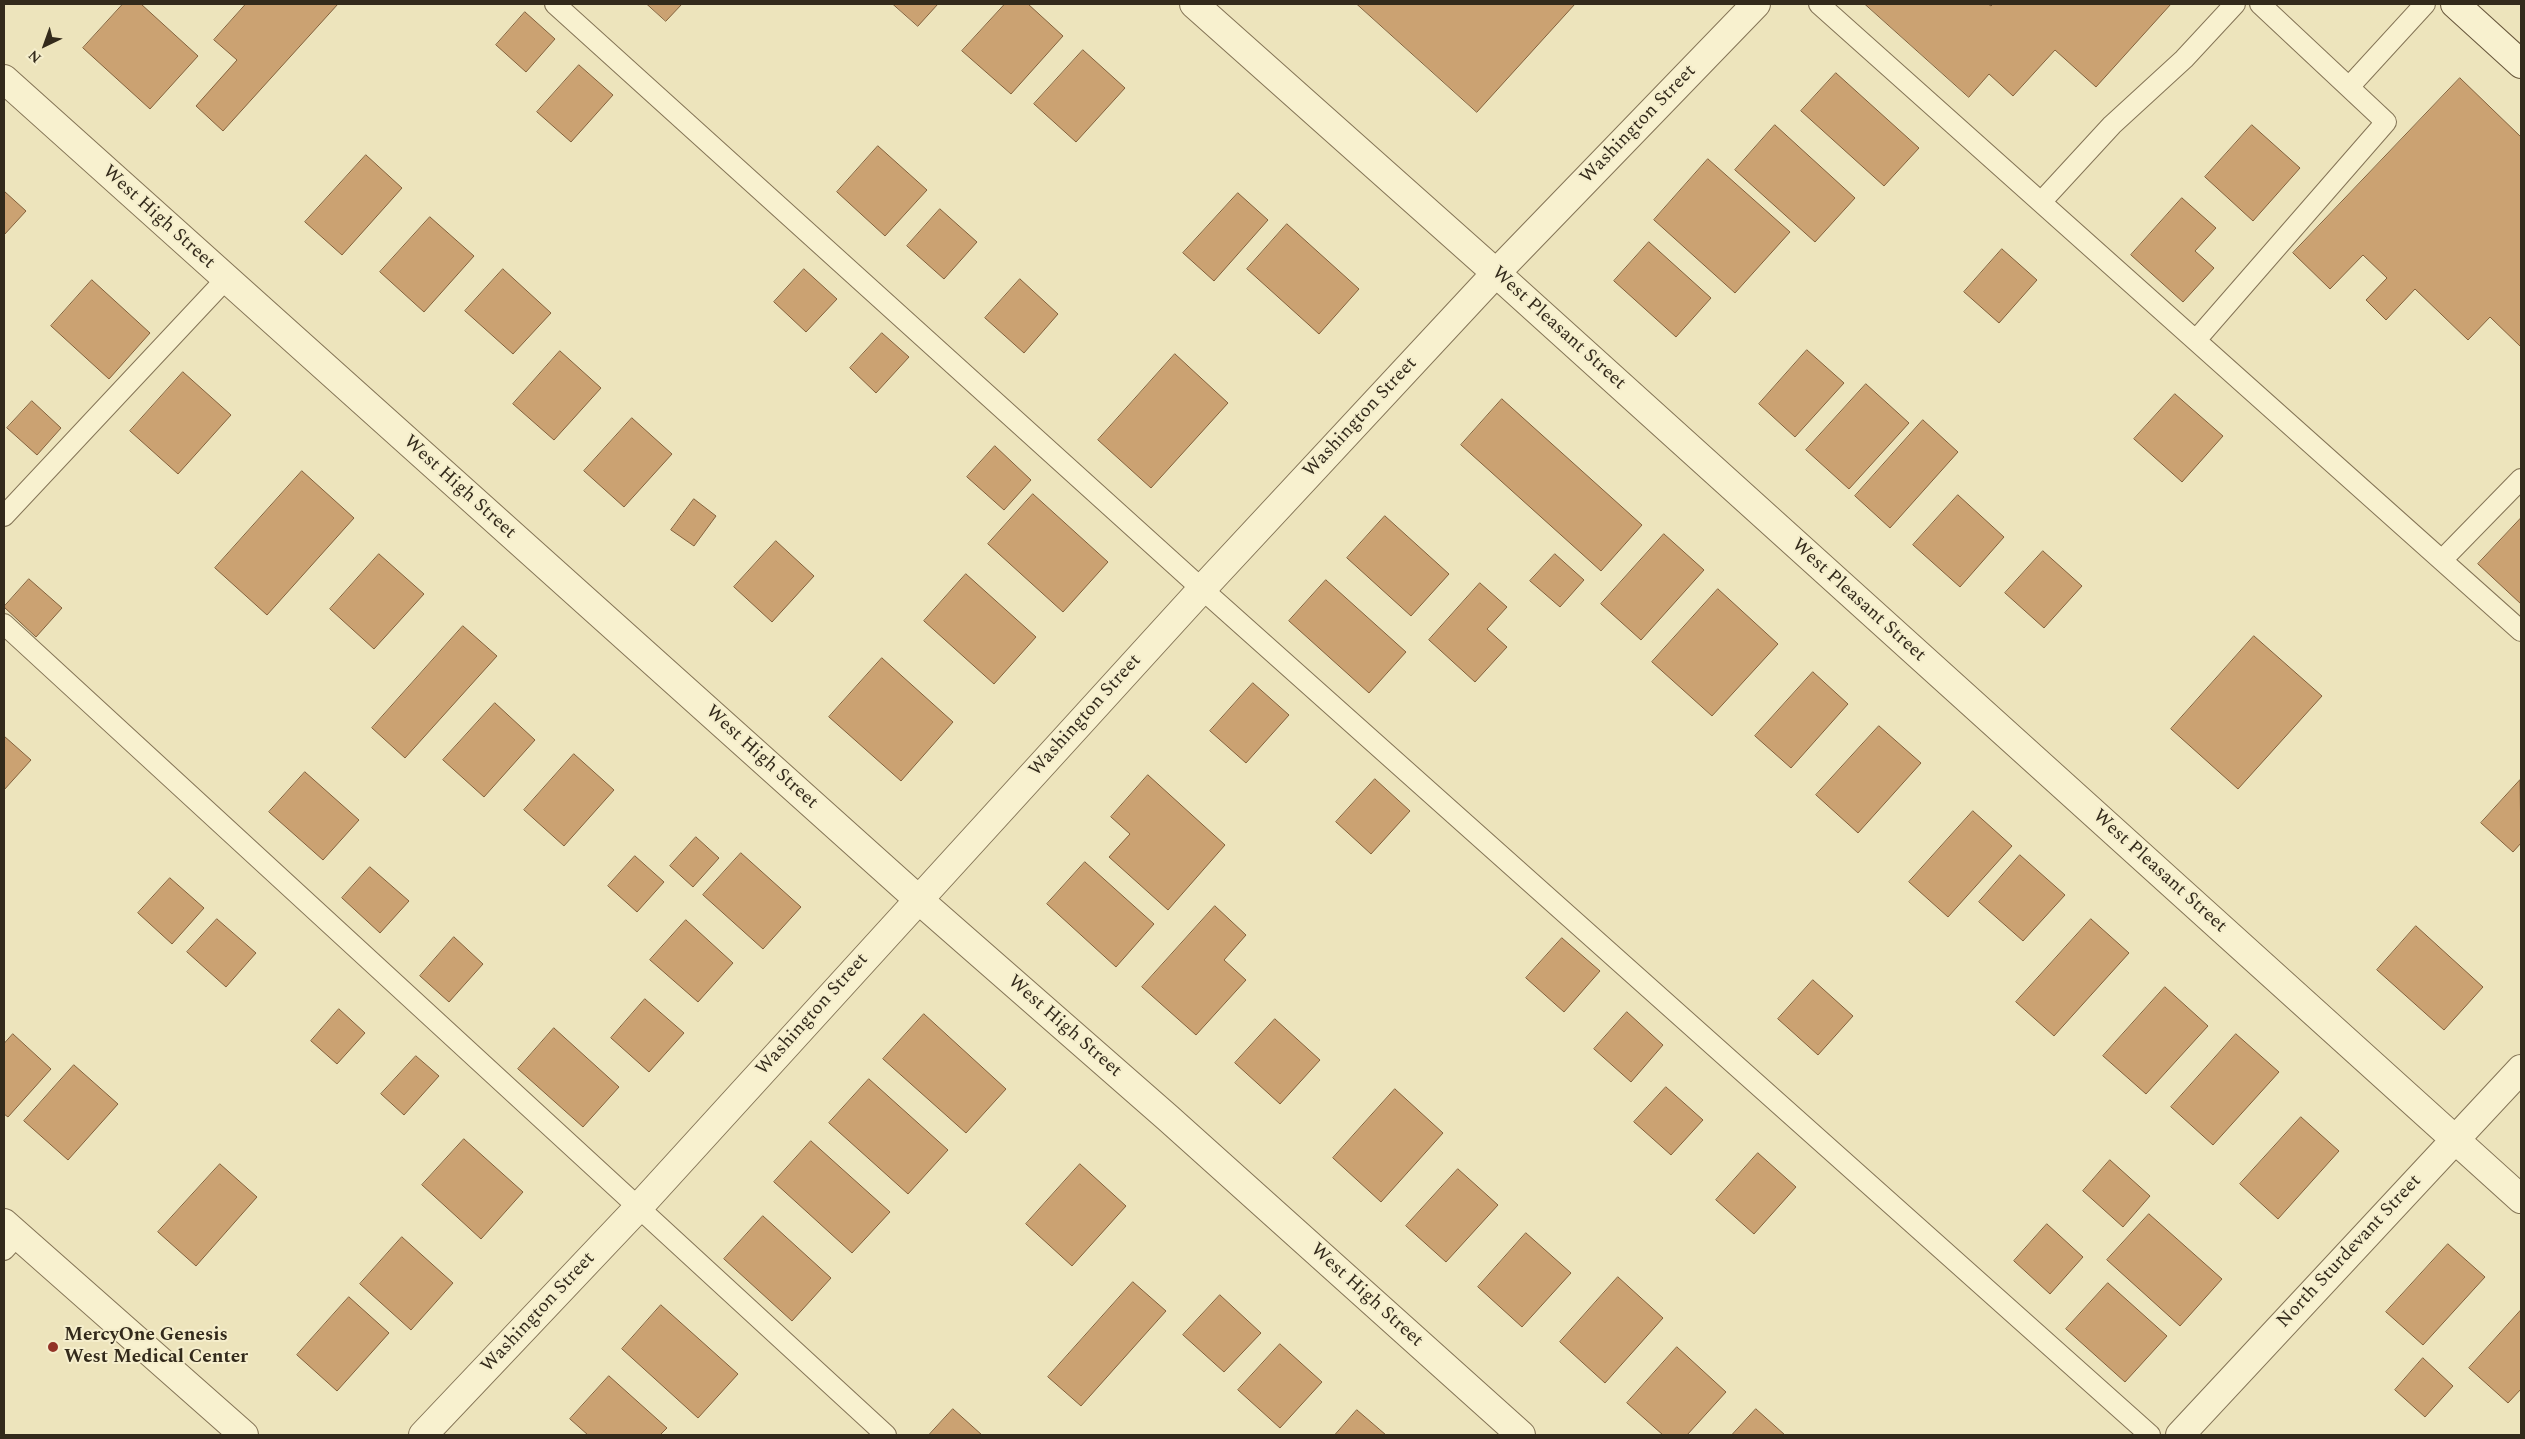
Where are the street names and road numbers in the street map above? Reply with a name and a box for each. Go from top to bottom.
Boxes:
street label: Washington Street [1576,61,1702,189]
street label: West High Street [97,161,219,275]
street label: West Pleasant Street [1486,263,1630,395]
street label: Washington Street [1299,353,1423,483]
street label: West High Street [398,431,520,545]
street label: West Pleasant Street [1786,535,1930,667]
street label: Washington Street [1025,650,1147,782]
street label: West High Street [700,701,822,815]
street label: West Pleasant Street [2087,806,2231,938]
street label: Washington Street [752,949,874,1081]
street label: West High Street [1002,971,1126,1083]
street label: North Sturdevant Street [2273,1171,2427,1333]
street label: West High Street [1305,1239,1427,1353]
street label: Washington Street [477,1248,601,1378]

